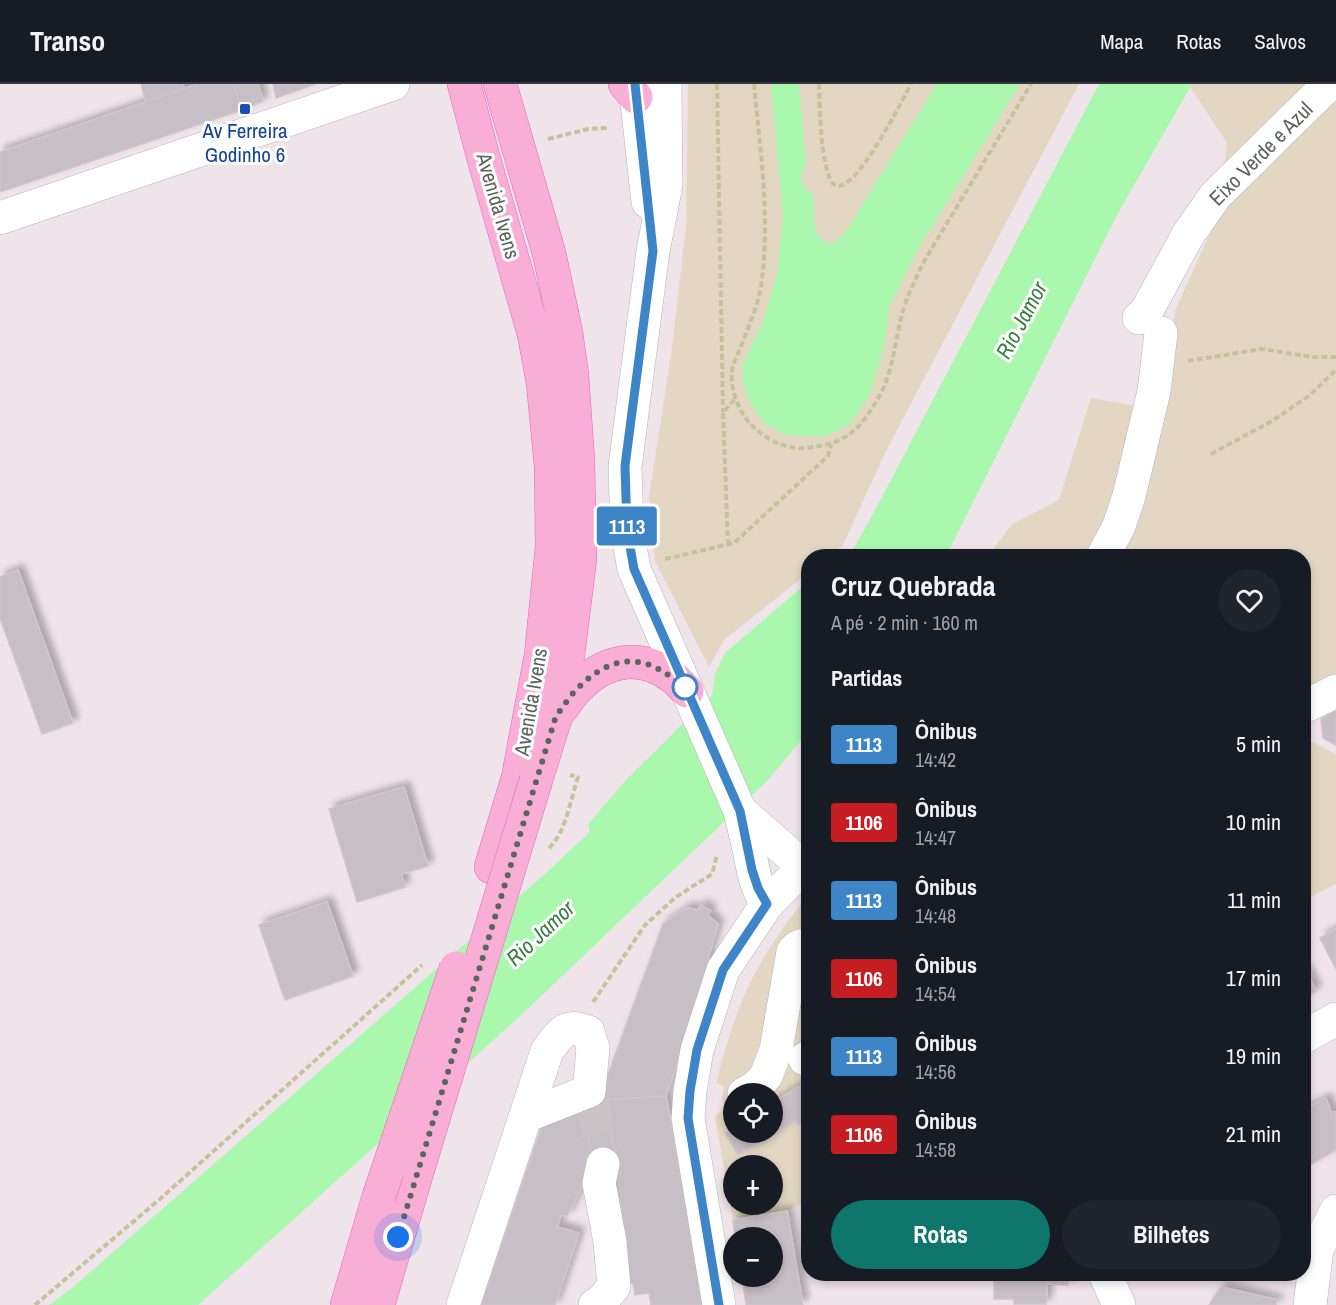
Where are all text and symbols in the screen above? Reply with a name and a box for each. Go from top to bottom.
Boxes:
text: Transo [30,22,105,60]
text: Mapa [1100,27,1143,56]
text: Rotas [1176,27,1221,56]
text: Salvos [1254,27,1306,56]
street label: Eixo Verde e Azul [1202,95,1319,212]
marker: Av Ferreira Godinho 6 [238,102,252,116]
place label: Av Ferreira Godinho 6 [202,116,288,169]
street label: Avenida Ivens [469,149,527,262]
water label: Rio Jamor [988,275,1054,364]
line badge: 1113 [585,506,669,546]
text: 1113 [609,512,645,541]
text: Cruz Quebrada [831,567,996,605]
button: heart [1218,569,1281,632]
text: A pé · 2 min · 160 m [831,609,978,636]
street label: Avenida Ivens [507,646,554,759]
text: Partidas [831,663,902,693]
unlabelled marker [672,674,698,700]
text: Ônibus [915,716,977,746]
text: 5 min [1236,729,1281,759]
text: 1113 [846,730,882,759]
text: 14:42 [915,746,956,773]
text: Ônibus [915,794,977,824]
text: 10 min [1226,807,1281,837]
text: 1106 [845,808,883,837]
text: 14:47 [915,824,956,851]
text: Ônibus [915,872,977,902]
text: 11 min [1227,885,1281,915]
text: 1113 [846,886,882,915]
water label: Rio Jamor [499,893,581,972]
text: 14:48 [915,902,956,929]
text: Ônibus [915,950,977,980]
text: 17 min [1226,963,1281,993]
text: 1106 [845,964,883,993]
text: 14:54 [915,980,956,1007]
text: Ônibus [915,1028,977,1058]
text: 19 min [1226,1041,1281,1071]
text: 1113 [846,1042,882,1071]
text: 14:56 [915,1058,956,1085]
map controls [723,1083,783,1287]
button: locate [723,1083,783,1143]
text: Ônibus [915,1106,977,1136]
text: 21 min [1226,1119,1281,1149]
text: 1106 [845,1120,883,1149]
text: 14:58 [915,1136,956,1163]
button: + [723,1155,783,1215]
button: Rotas [831,1200,1050,1269]
button: Bilhetes [1062,1200,1281,1269]
your location [383,1222,413,1252]
button: − [723,1227,783,1287]

